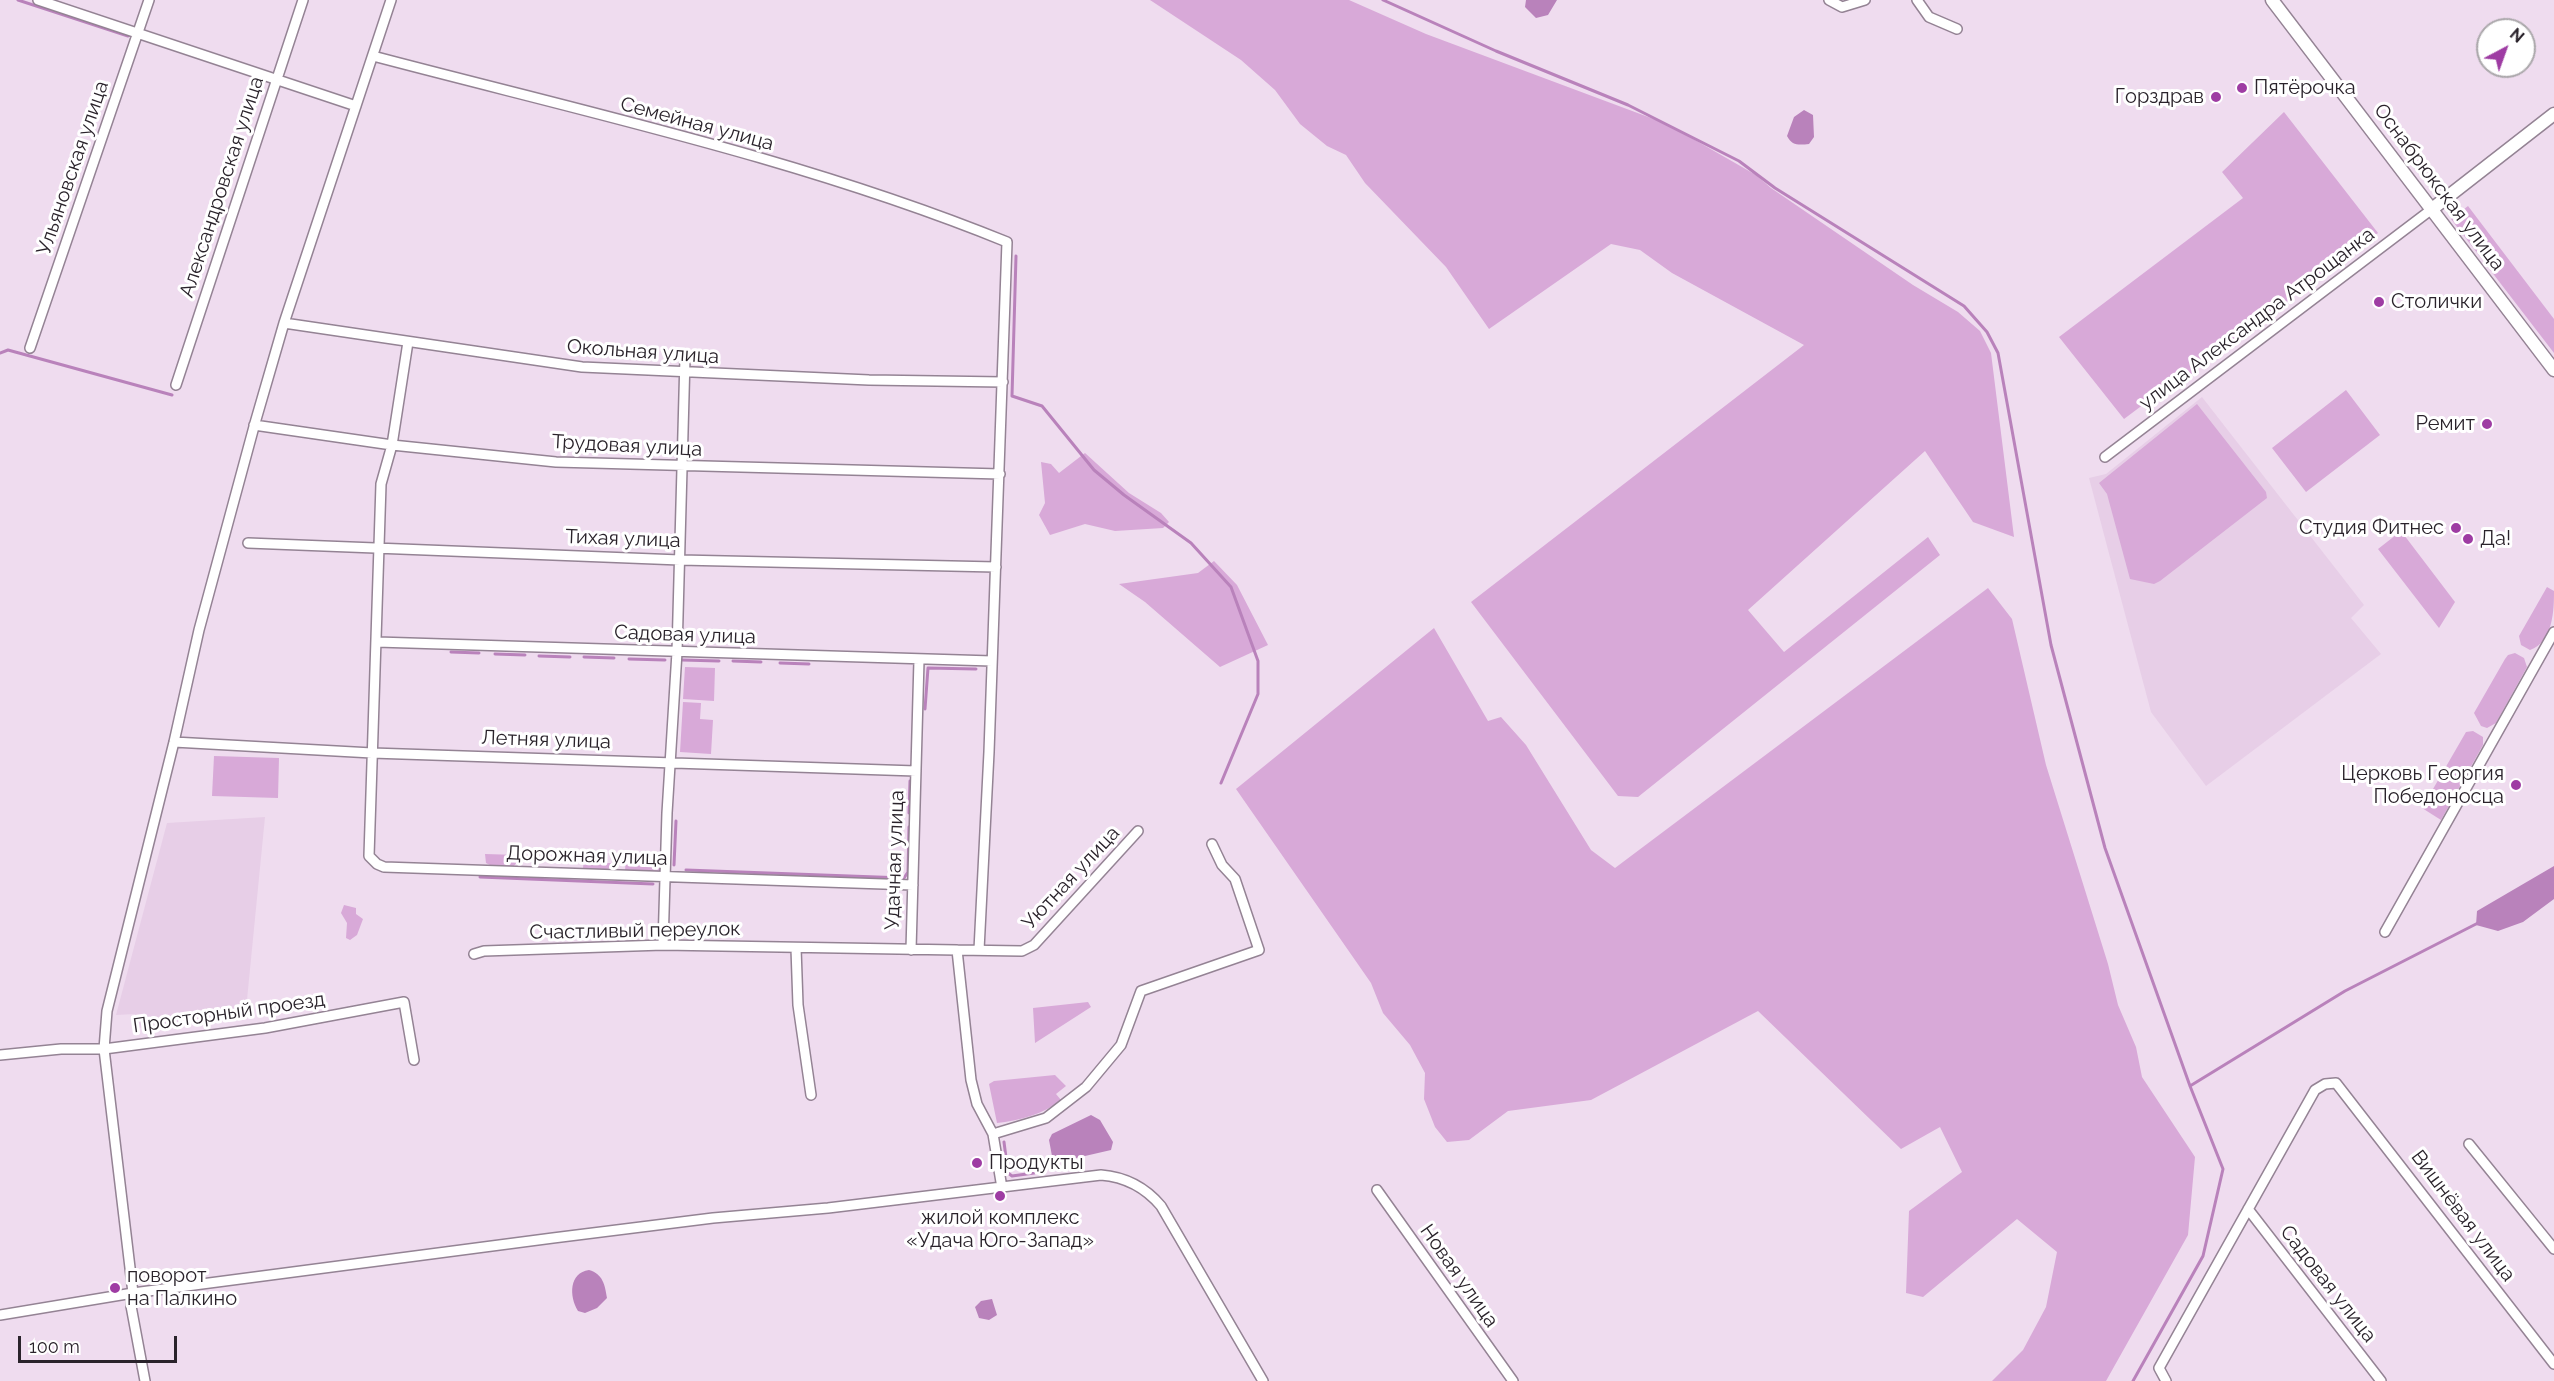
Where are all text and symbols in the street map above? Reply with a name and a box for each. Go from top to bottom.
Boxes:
north arrow [2476,18,2536,78]
text: N [2506,24,2528,47]
street label: Александровская улица [175,74,269,300]
place label: Пятёрочка [2254,76,2356,100]
street label: Ульяновская улица [32,78,114,258]
marker: Пятёрочка [2235,81,2249,95]
place label: Горздрав [2115,85,2204,109]
marker: Горздрав [2209,90,2223,104]
street label: Семейная улица [618,92,776,156]
street label: Оснабрюкская улица [2368,99,2510,275]
street label: улица Александра Атрощанка [2135,223,2379,415]
place label: Столички [2391,290,2482,314]
marker: Столички [2372,295,2386,309]
street label: Окольная улица [566,335,720,369]
place label: Ремит [2415,412,2475,436]
marker: Ремит [2480,417,2494,431]
street label: Трудовая улица [551,430,703,462]
place label: Студия Фитнес [2299,516,2444,540]
marker: Студия Фитнес [2449,521,2463,535]
street label: Тихая улица [565,525,681,553]
place label: Да! [2480,527,2511,551]
marker: Да! [2461,532,2475,546]
street label: Садовая улица [614,621,756,649]
street label: Летняя улица [481,726,611,754]
place label: Церковь Георгия Победоносца [2341,762,2504,809]
marker: Церковь Георгия Победоносца [2509,778,2523,792]
street label: Удачная улица [881,790,909,930]
street label: Уютная улица [1017,822,1125,934]
street label: Дорожная улица [506,841,668,871]
street label: Счастливый переулок [529,917,741,945]
street label: Просторный проезд [131,988,327,1038]
street label: Вишнёвая улица [2406,1146,2520,1286]
place label: Продукты [989,1151,1083,1175]
marker: Продукты [970,1156,984,1170]
marker: жилой комплекс «Удача Юго-Запад» [993,1189,1007,1203]
place label: жилой комплекс «Удача Юго-Запад» [906,1206,1094,1253]
street label: Новая улица [1415,1220,1503,1332]
street label: Садовая улица [2275,1221,2381,1347]
place label: поворот на Палкино [127,1264,237,1311]
marker: поворот на Палкино [108,1281,122,1295]
scale bar [21,1324,180,1362]
text: 100 m [29,1336,80,1357]

